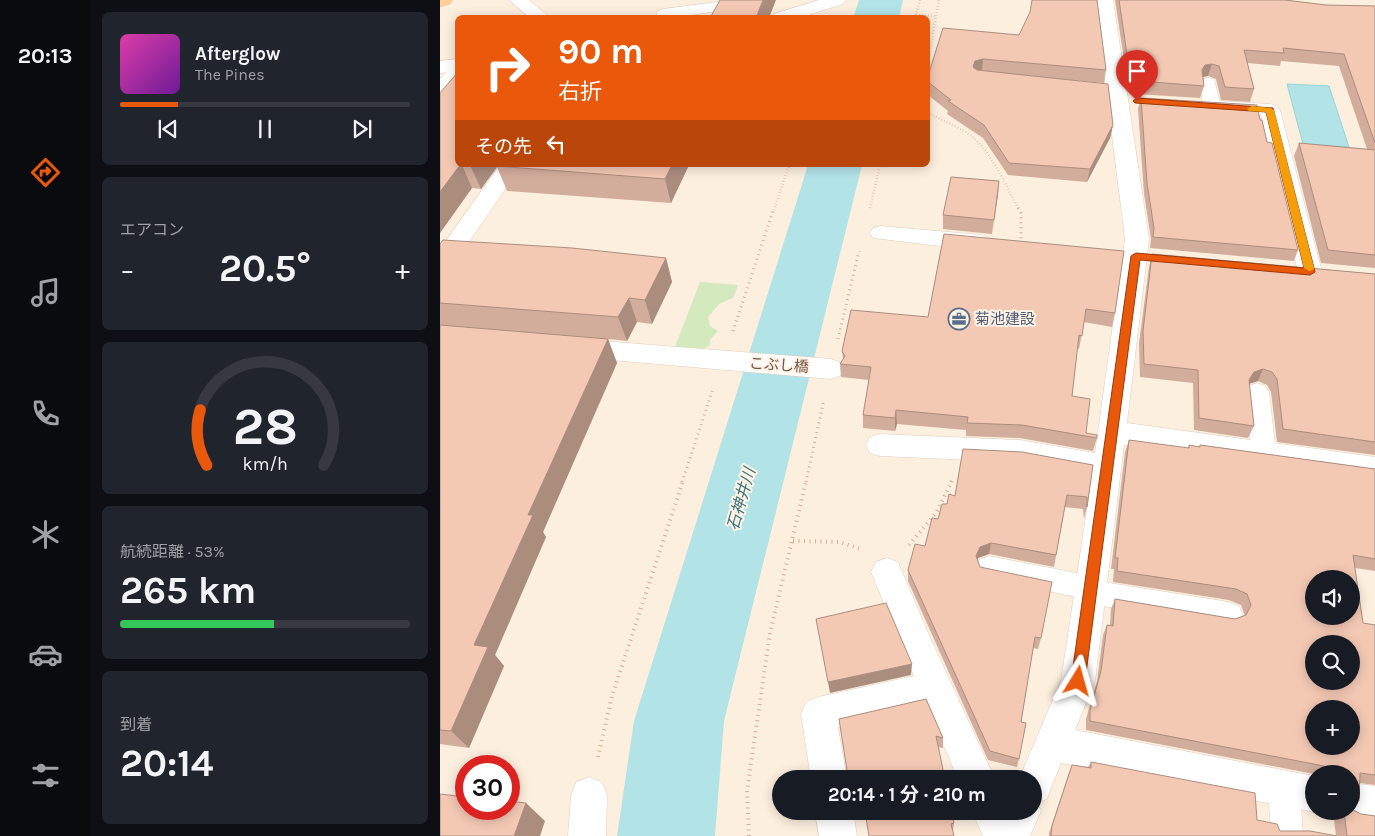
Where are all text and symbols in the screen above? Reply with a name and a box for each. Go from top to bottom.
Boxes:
text: 90 m [558,31,644,72]
icon: right [475,35,540,100]
text: 20:13 [18,43,72,69]
text: Afterglow [195,43,281,65]
pin [1116,50,1158,101]
icon: arrive [1123,57,1151,85]
text: The Pines [195,65,265,84]
text: 右折 [558,79,602,105]
icon: previous [154,115,182,143]
icon: pause [251,115,279,143]
icon: next [348,115,376,143]
icon: left [542,130,570,158]
text: その先 [475,136,532,158]
icon: directions [28,155,63,190]
text: エアコン [120,220,184,239]
text: 20.5° [219,246,311,291]
text: − [120,253,135,286]
text: + [395,253,410,286]
icon: music [28,275,63,310]
office icon: 菊池建設 [947,307,971,331]
place label: 菊池建設 [975,310,1035,328]
street label: こぶし橋 [748,354,810,376]
icon: phone [28,396,63,431]
text: 28 [232,396,298,457]
text: km/h [242,454,288,475]
water label: 石神井川 [723,464,760,532]
icon: climate [28,517,63,552]
text: 航続距離 · 53% [120,542,225,561]
text: 265 km [120,568,256,613]
map controls [1305,570,1360,820]
button: sound [1305,570,1360,625]
button: search [1305,635,1360,690]
icon: car [28,637,63,672]
position arrow [1051,654,1103,706]
button: + [1305,700,1360,755]
text: 到着 [120,715,152,734]
text: 20:14 [120,741,213,786]
speed limit sign: 30 [455,755,520,820]
icon: filters [28,758,63,793]
button: − [1305,765,1360,820]
text: 20:14 · 1 分 · 210 m [828,784,986,806]

